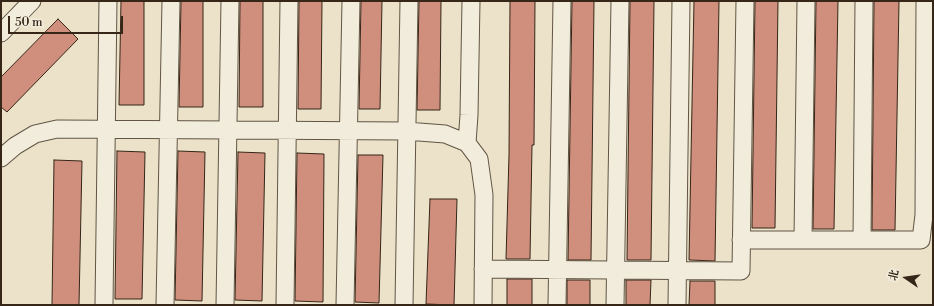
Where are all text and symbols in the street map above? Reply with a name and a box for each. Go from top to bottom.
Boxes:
scale bar [10,8,125,34]
text: 50 m [15,15,43,30]
north arrow [886,258,926,298]
text: 北 [886,268,902,282]

